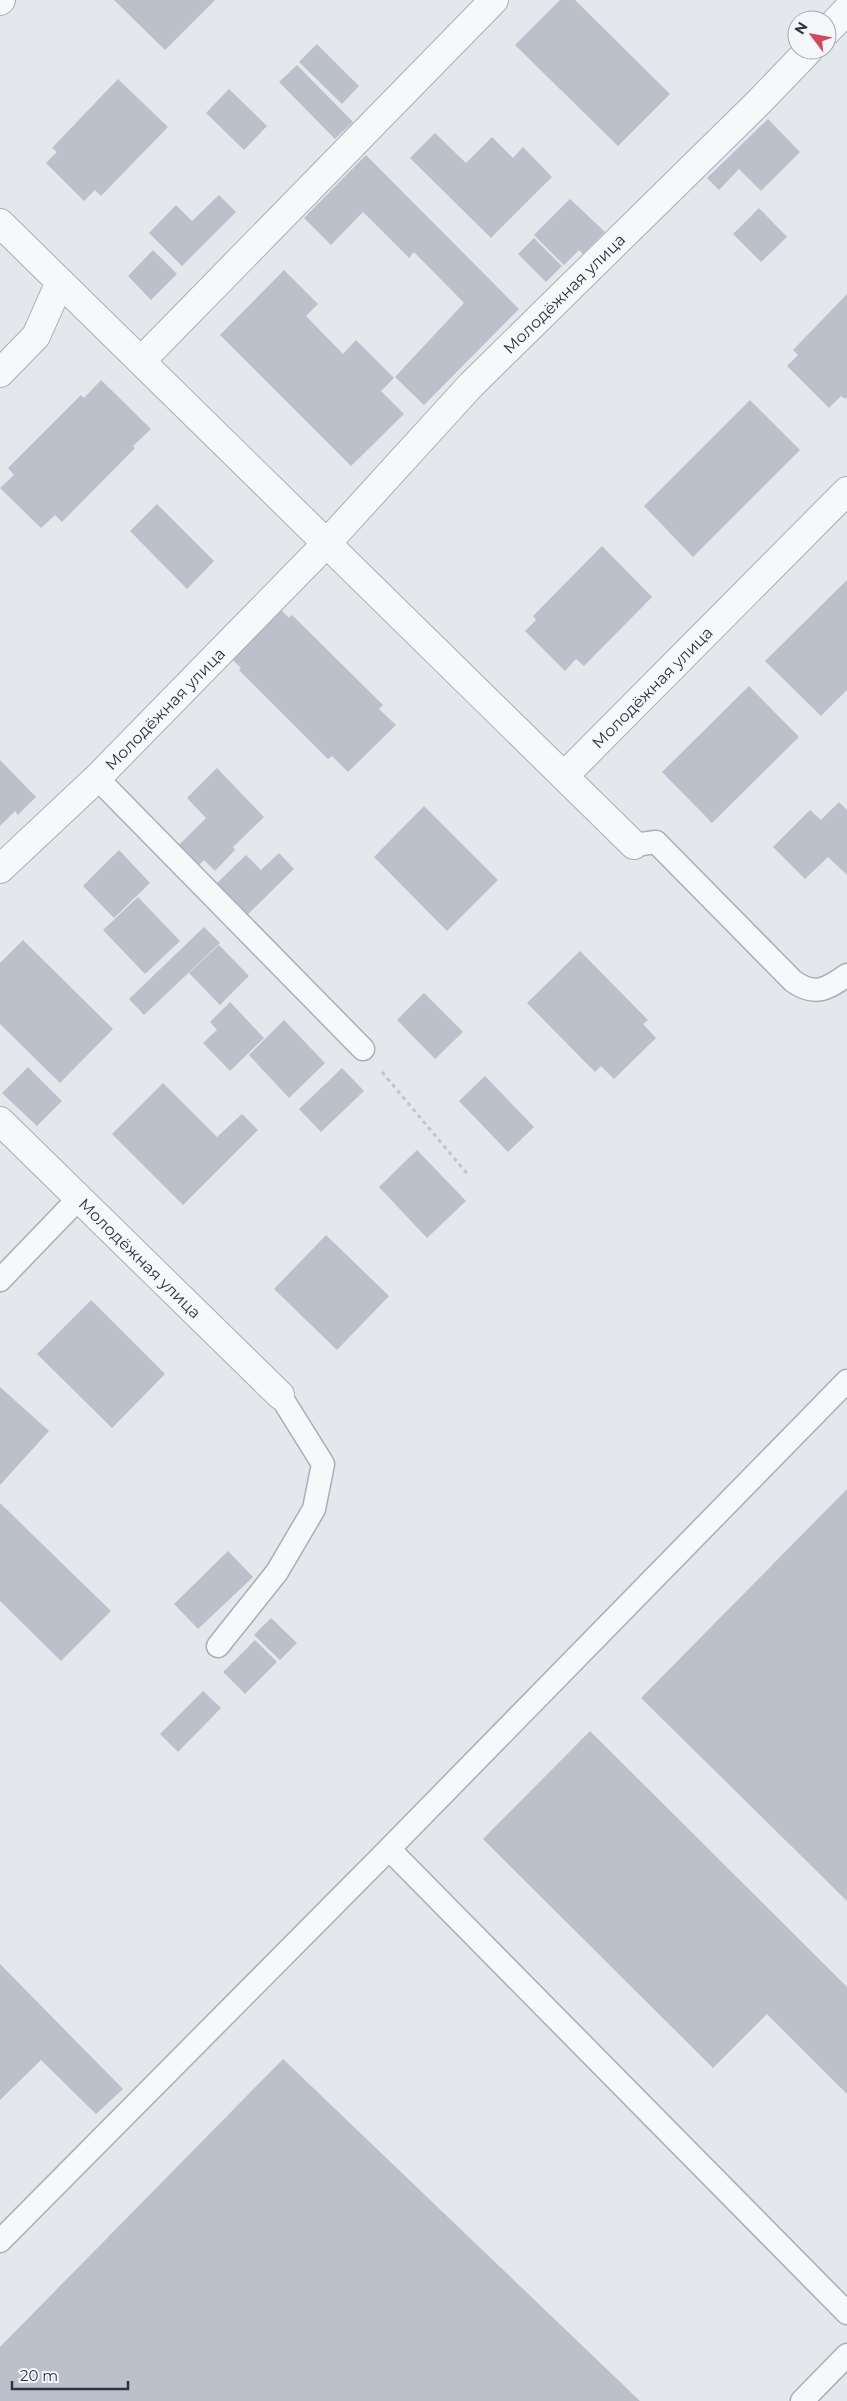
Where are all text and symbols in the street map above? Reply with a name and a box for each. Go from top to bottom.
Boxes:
north arrow [787,10,837,60]
text: N [790,19,812,38]
street label: Молодёжная улица [500,230,629,358]
street label: Молодёжная улица [588,623,717,752]
street label: Молодёжная улица [101,644,229,774]
street label: Молодёжная улица [75,1195,205,1322]
scale bar [12,2358,129,2390]
text: 20 m [20,2366,58,2385]

